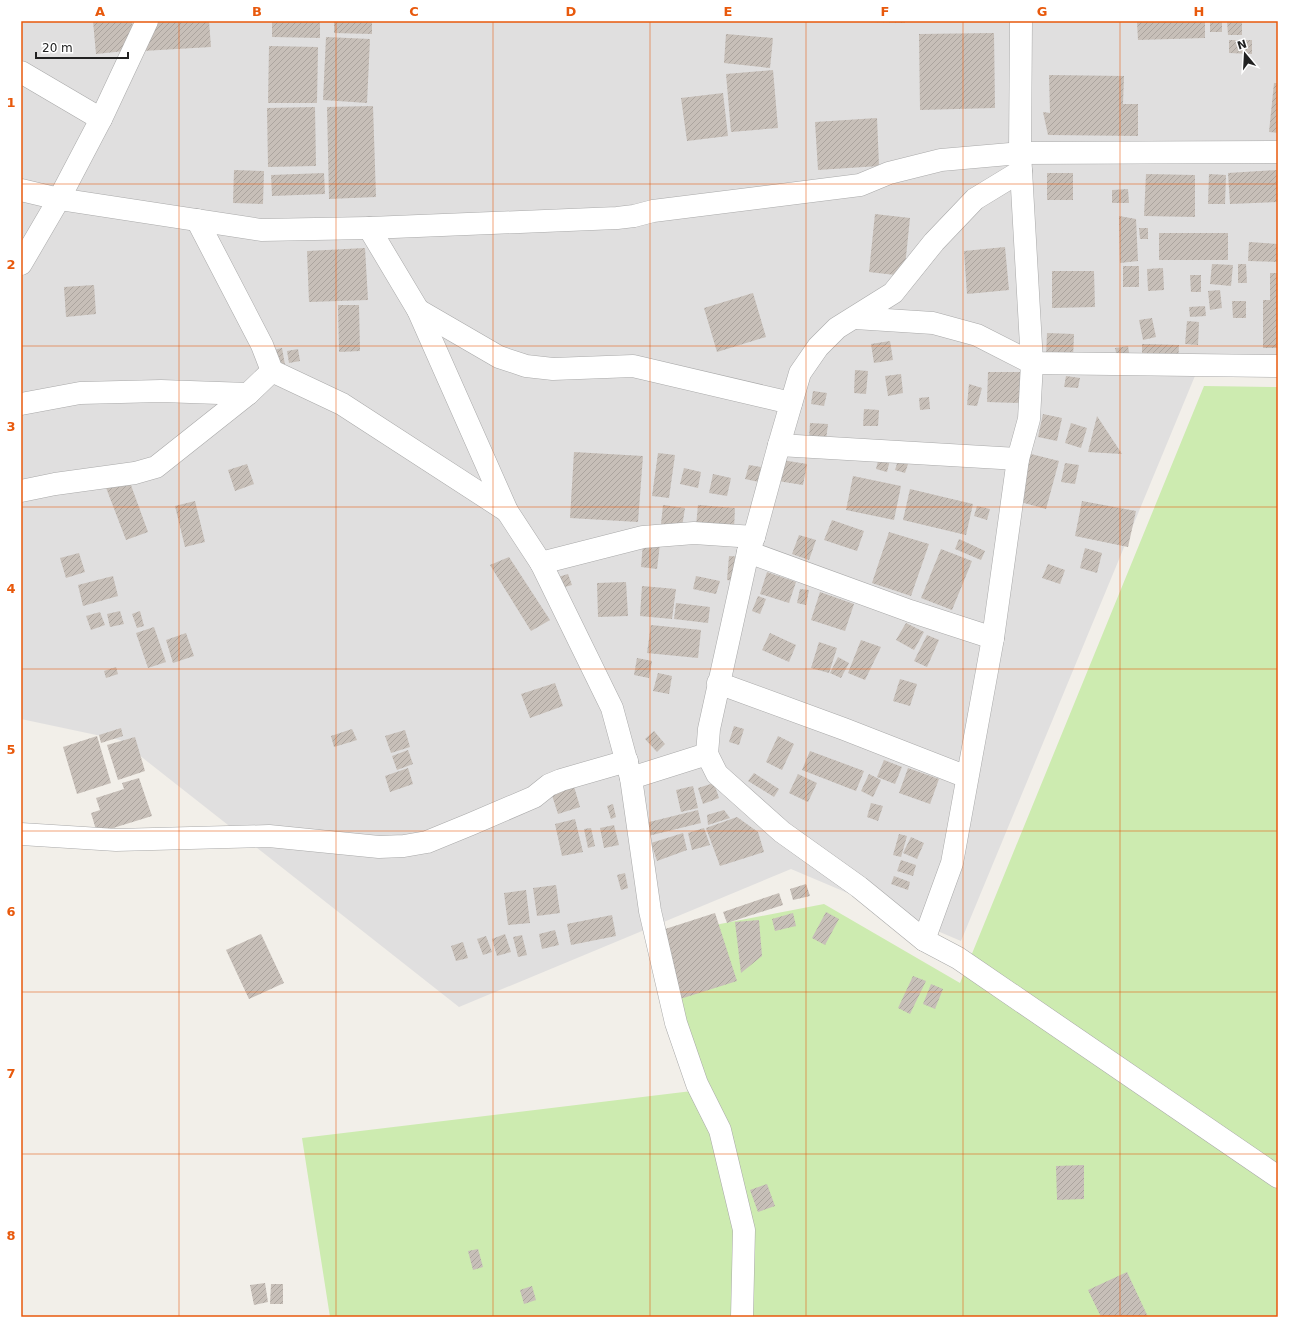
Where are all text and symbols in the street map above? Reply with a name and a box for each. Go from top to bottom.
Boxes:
text: A [95,4,105,19]
text: B [252,4,262,19]
text: C [409,4,419,19]
text: D [566,4,577,19]
text: E [724,4,732,19]
text: F [881,4,889,19]
text: G [1037,4,1047,19]
text: H [1194,4,1204,19]
scale bar [36,34,128,60]
north arrow [1225,34,1265,74]
text: N [1236,37,1248,53]
text: 20 m [42,41,73,55]
text: 1 [6,95,16,110]
text: 2 [6,257,16,272]
text: 3 [6,419,16,434]
text: 4 [6,581,16,596]
text: 5 [6,742,16,757]
text: 6 [6,904,16,919]
text: 7 [6,1066,16,1081]
text: 8 [6,1228,16,1243]

